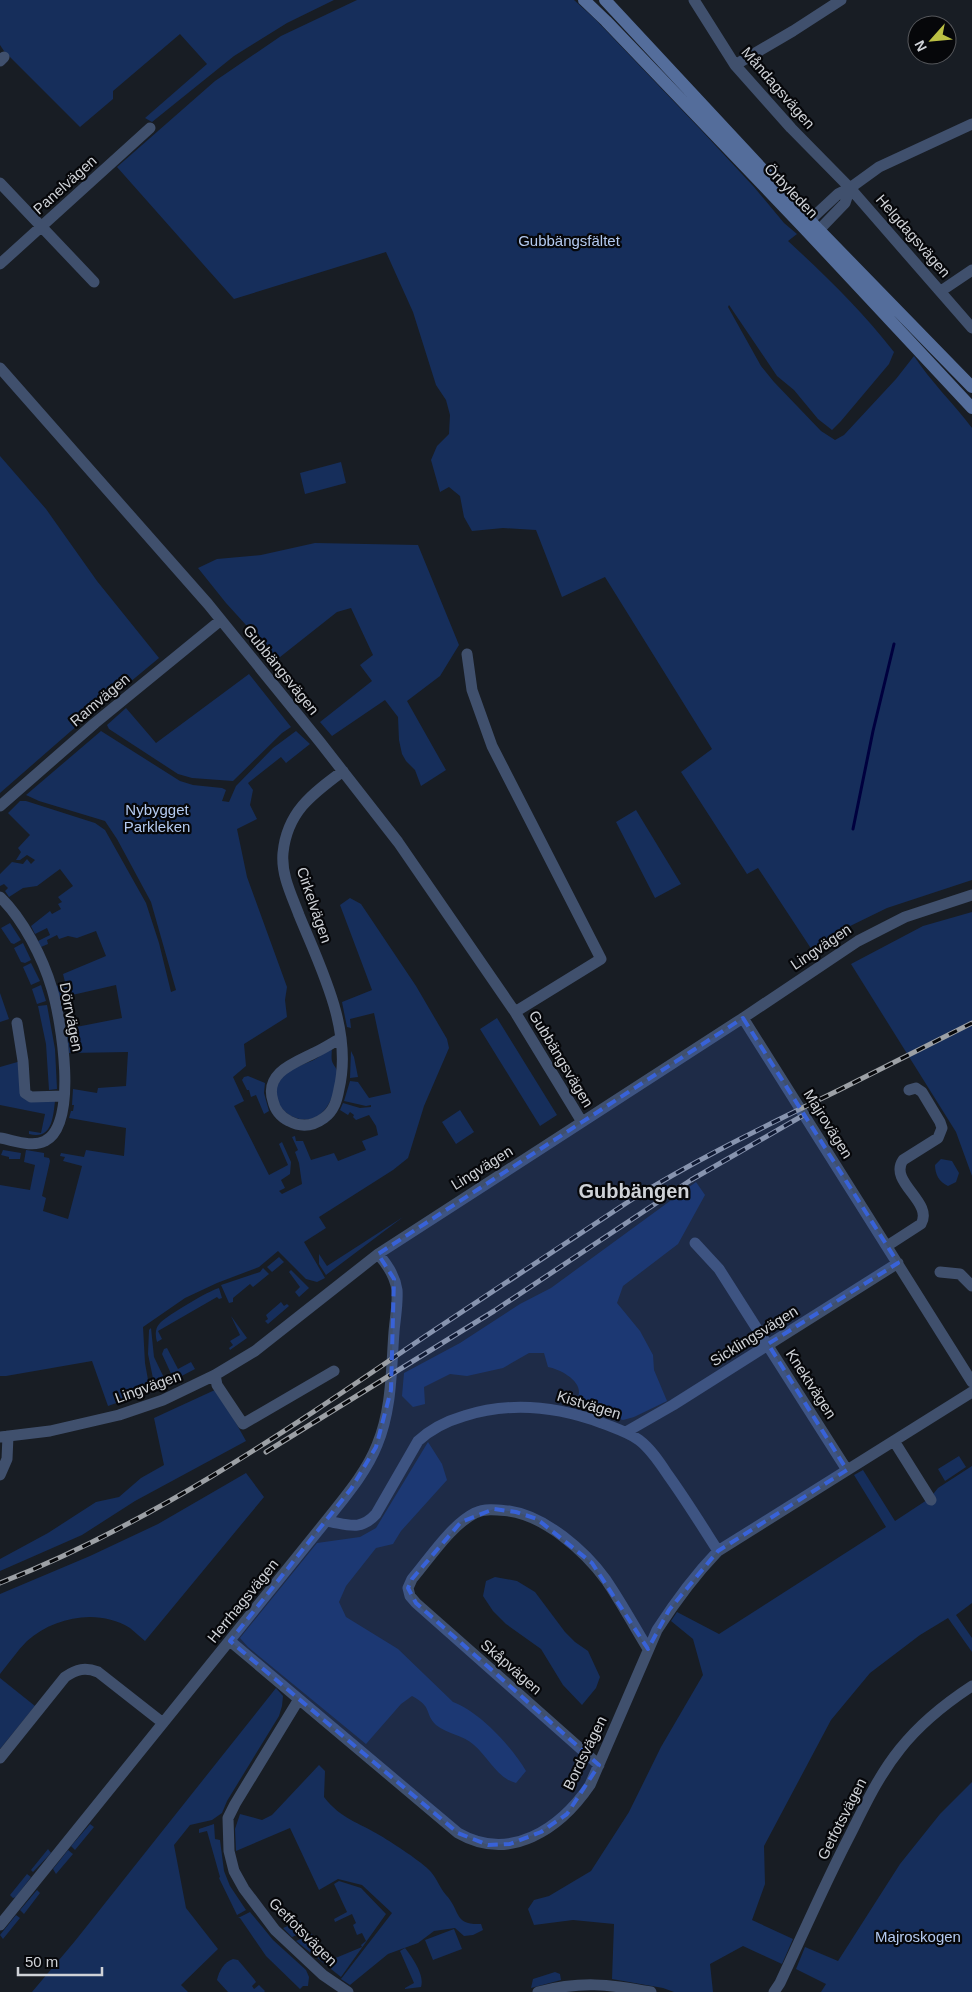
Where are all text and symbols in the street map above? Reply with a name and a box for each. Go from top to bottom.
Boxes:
north arrow [907,15,957,65]
text: N [911,38,930,54]
street label: Måndagsvägen [738,43,818,132]
street label: Panelvägen [30,152,100,217]
street label: Örbyleden [761,160,822,221]
street label: Helgdagsvägen [873,191,954,281]
park label: Gubbängsfältet [518,232,621,249]
street label: Gubbängsvägen [240,622,323,718]
street label: Ramvägen [66,670,133,729]
park label: Nybygget Parkleken [124,801,190,835]
street label: Cirkelvägen [294,865,335,945]
street label: Lingvägen [787,920,854,973]
street label: Dörrvägen [56,981,87,1053]
street label: Gubbängsvägen [526,1007,597,1110]
street label: Majrovägen [800,1086,856,1161]
street label: Lingvägen [448,1142,516,1193]
district label: Gubbängen [578,1180,690,1202]
street label: Sicklingsvägen [707,1302,801,1369]
street label: Knektvägen [783,1346,840,1422]
street label: Lingvägen [112,1367,183,1406]
street label: Kistvägen [555,1387,623,1422]
street label: Herrhagsvägen [204,1555,281,1646]
street label: Skåpvägen [477,1636,545,1698]
street label: Bordsvägen [559,1713,610,1792]
street label: Getfotsvägen [814,1775,869,1862]
street label: Getfotsvägen [266,1894,341,1969]
park label: Majroskogen [875,1928,961,1945]
scale bar [18,1944,101,1976]
text: 50 m [25,1953,58,1970]

